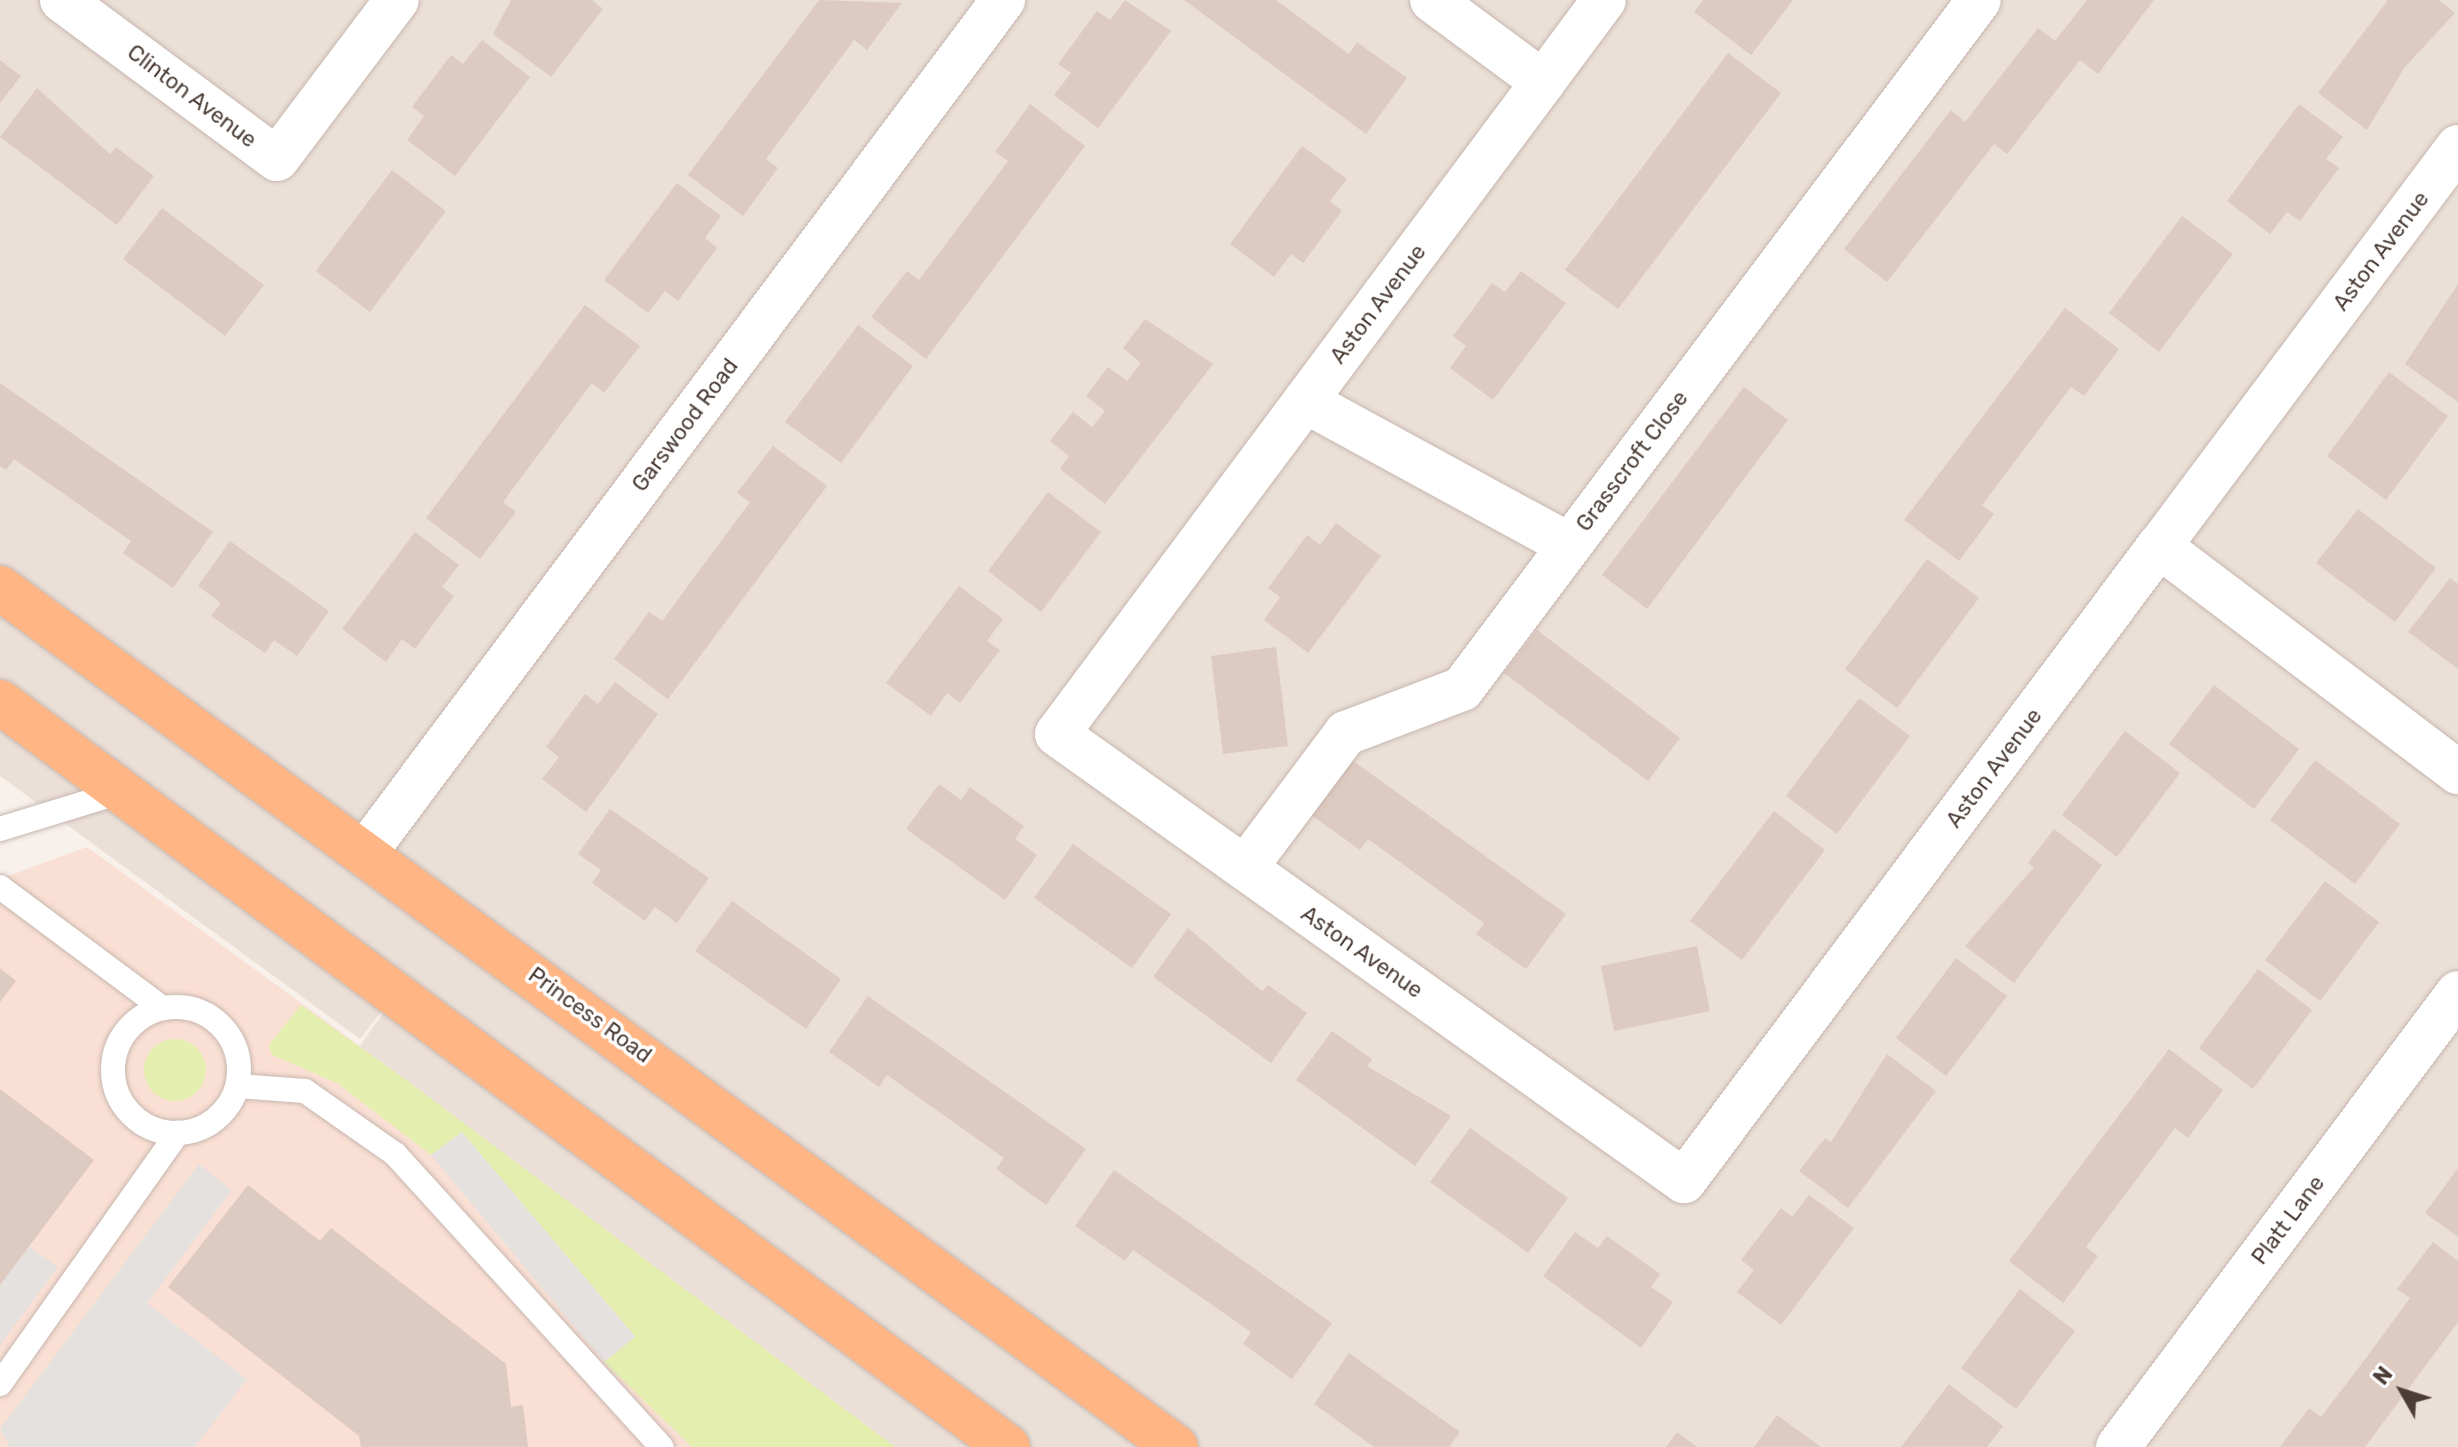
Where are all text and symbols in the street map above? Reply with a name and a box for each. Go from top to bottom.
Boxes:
street label: Clinton Avenue [122,39,262,153]
street label: Aston Avenue [2327,186,2435,316]
street label: Aston Avenue [1324,239,1432,369]
street label: Garswood Road [626,353,744,497]
street label: Grasscroft Close [1571,386,1693,536]
street label: Aston Avenue [1940,703,2048,833]
street label: Aston Avenue [1296,900,1428,1004]
street label: Princess Road [523,962,657,1068]
street label: Platt Lane [2246,1170,2330,1270]
north arrow [2362,1351,2442,1431]
text: N [2367,1361,2398,1390]

